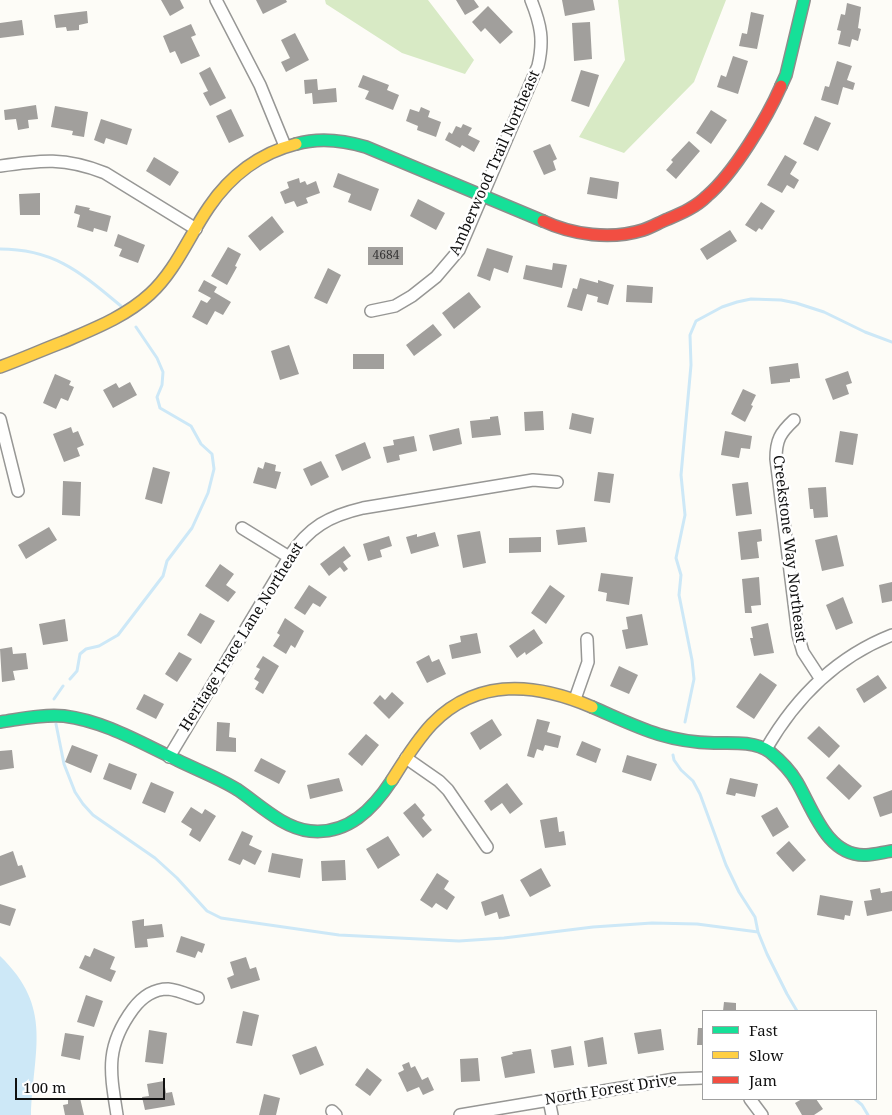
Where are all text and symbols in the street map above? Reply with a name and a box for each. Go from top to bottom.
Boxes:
street label: Amberwood Trail Northeast [446,68,544,258]
house number: 4684 [373,249,399,263]
street label: Creekstone Way Northeast [769,454,809,644]
street label: Heritage Trace Lane Northeast [176,539,308,735]
legend [702,1010,877,1100]
text: Fast [749,1020,778,1040]
text: Slow [749,1045,783,1065]
scale bar [18,1068,168,1100]
text: Jam [749,1070,777,1090]
street label: North Forest Drive [544,1071,678,1109]
text: 100 m [23,1077,66,1097]

